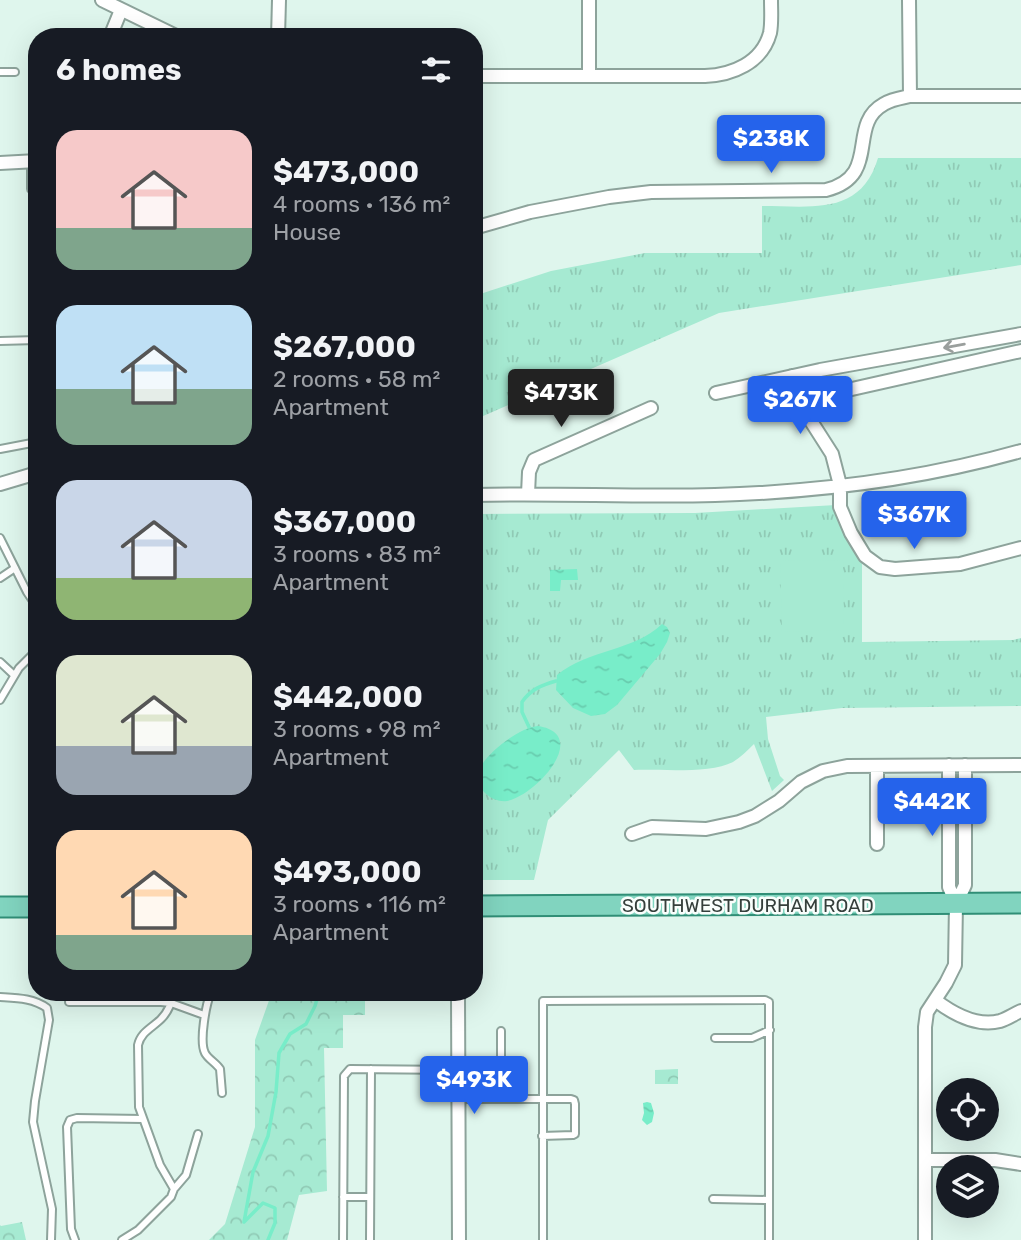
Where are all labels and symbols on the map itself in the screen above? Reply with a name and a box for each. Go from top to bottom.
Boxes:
pin: $238K [722,116,820,175]
one-way arrow [943,340,966,353]
pin: $473K [512,370,610,429]
pin: $267K [751,376,849,436]
pin: $367K [865,491,963,551]
pin: $442K [883,778,981,838]
street label: SOUTHWEST DURHAM ROAD [622,894,874,917]
pin: $493K [425,1056,523,1116]

